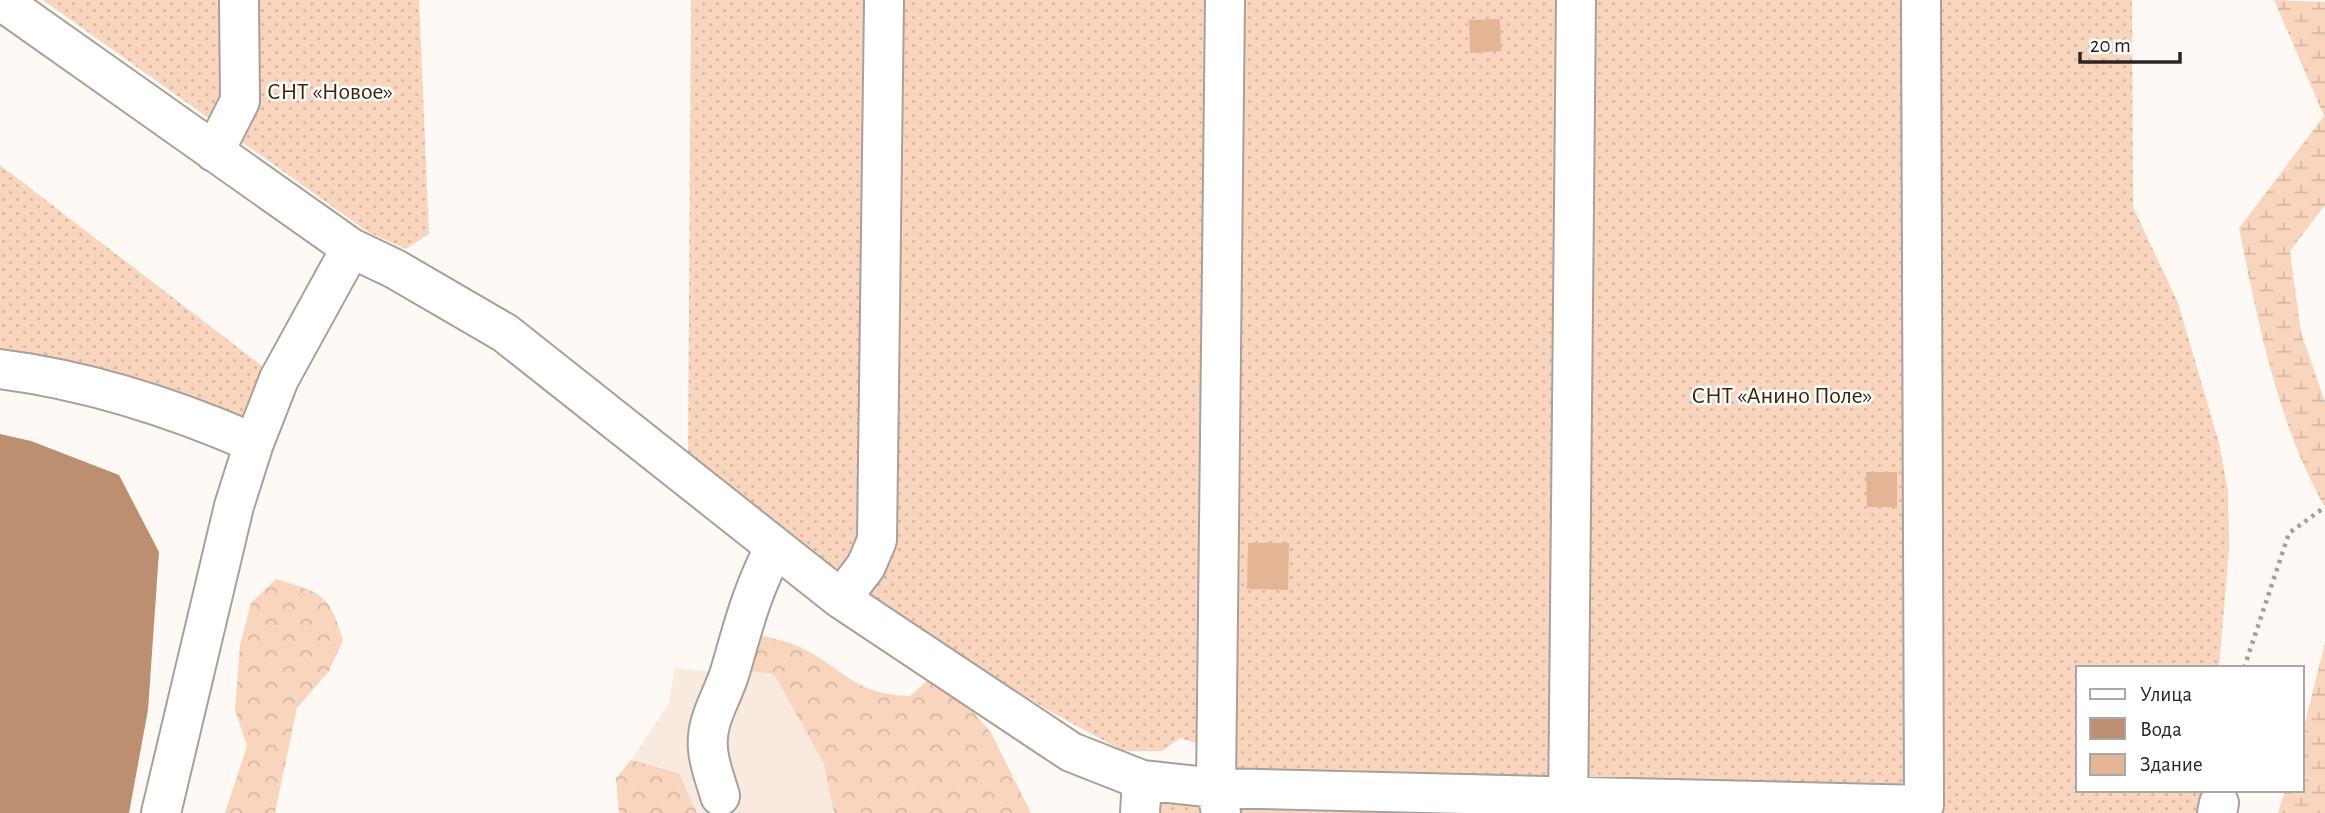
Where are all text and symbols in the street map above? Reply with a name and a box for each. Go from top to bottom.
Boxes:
scale bar [2080,21,2180,65]
text: 20 m [2090,35,2131,56]
park label: СНТ «Новое» [267,80,393,104]
park label: СНТ «Анино Поле» [1692,384,1872,408]
legend [2076,666,2304,792]
text: Улица [2140,684,2193,705]
text: Вода [2140,719,2182,740]
text: Здание [2140,754,2203,775]

